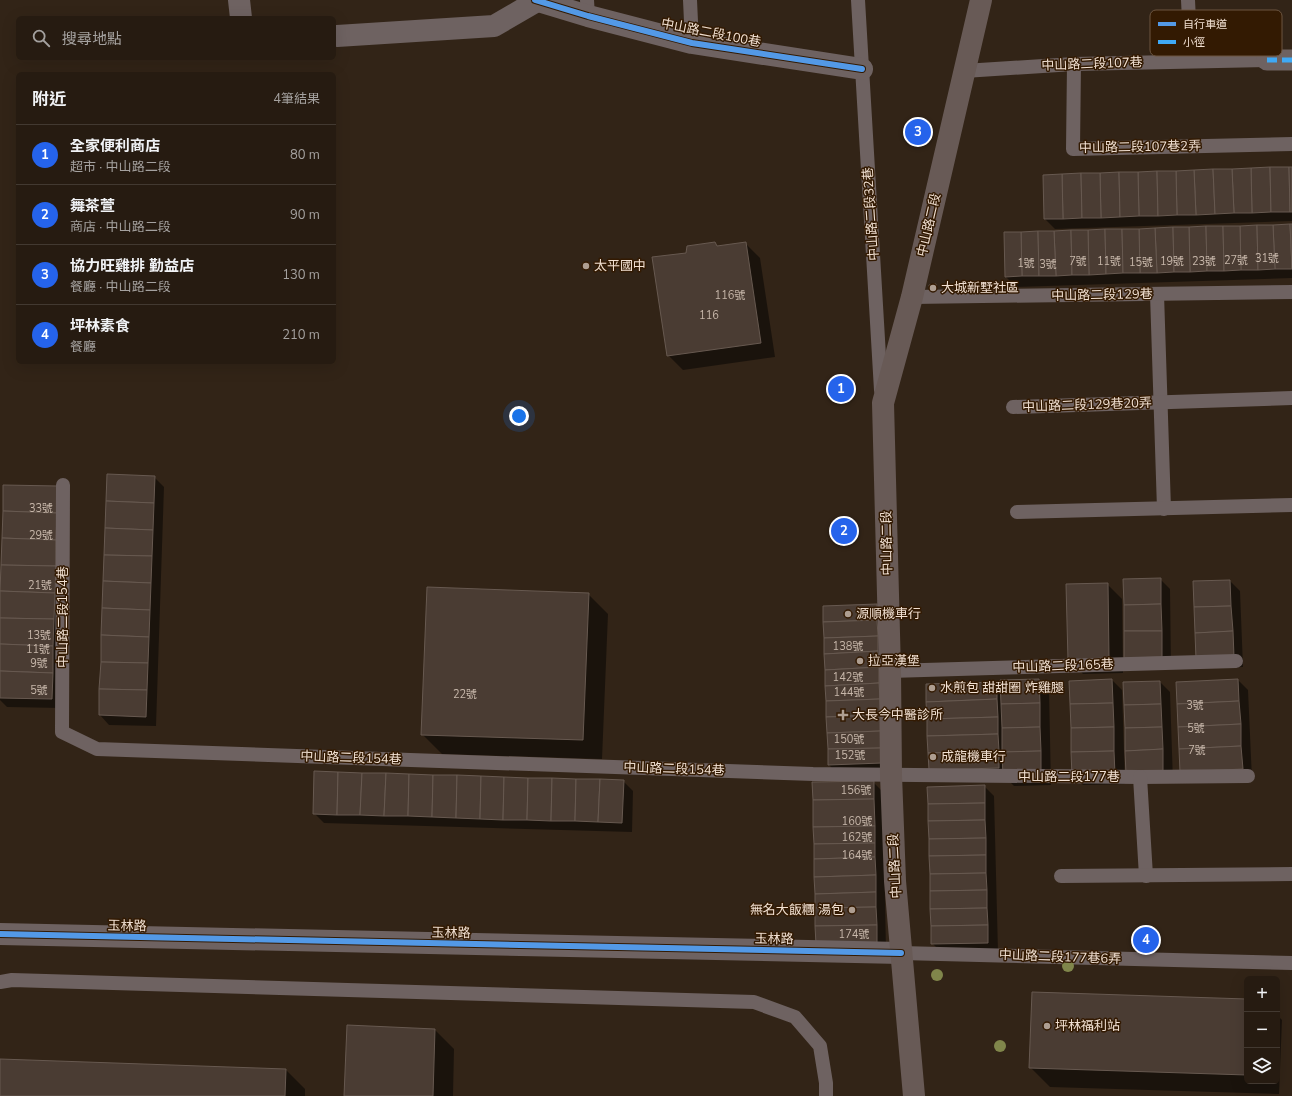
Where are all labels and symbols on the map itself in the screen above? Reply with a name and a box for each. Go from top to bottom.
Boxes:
legend [1150,10,1282,56]
street label: 中山路二段100巷 [660,14,762,52]
text: 自行車道 [1183,17,1227,32]
text: 小徑 [1183,35,1205,50]
street label: 中山路二段107巷 [1041,53,1143,75]
pin: 3 [905,117,931,147]
street label: 中山路二段107巷2弄 [1079,137,1201,157]
street label: 中山路二段32巷 [859,167,883,261]
street label: 中山路二段 [913,191,945,259]
house number: 31號 [1255,251,1279,266]
house number: 27號 [1224,253,1248,268]
house number: 7號 [1069,254,1087,269]
house number: 11號 [1097,254,1121,269]
house number: 19號 [1160,254,1184,269]
house number: 23號 [1192,254,1216,269]
house number: 15號 [1129,255,1153,270]
house number: 1號 [1017,256,1035,271]
place label: 太平國中 [594,257,646,275]
house number: 3號 [1039,257,1057,272]
marker: 太平國中 [581,261,591,271]
place label: 大城新墅社區 [941,279,1019,297]
marker: 大城新墅社區 [928,283,938,293]
street label: 中山路二段129巷 [1051,285,1153,305]
house number: 116號 [715,288,745,303]
house number: 116 [699,308,719,323]
pin: 1 [828,374,854,404]
street label: 中山路二段129巷20弄 [1022,394,1152,416]
your location [509,406,529,426]
house number: 33號 [29,501,53,516]
street label: 中山路二段 [877,510,897,576]
pin: 2 [831,516,857,546]
house number: 29號 [29,528,53,543]
street label: 中山路二段154巷 [54,566,72,668]
house number: 21號 [28,578,52,593]
place label: 源順機車行 [856,605,921,623]
marker: 源順機車行 [843,609,853,619]
house number: 13號 [27,628,51,643]
house number: 138號 [833,639,863,654]
house number: 11號 [26,642,50,657]
place label: 拉亞漢堡 [868,652,920,670]
street label: 中山路二段165巷 [1012,655,1114,677]
house number: 9號 [30,656,48,671]
marker: 拉亞漢堡 [855,656,865,666]
house number: 142號 [833,670,863,685]
place label: 水煎包 甜甜圈 炸雞腿 [940,679,1064,697]
house number: 5號 [30,683,48,698]
marker: 水煎包 甜甜圈 炸雞腿 [927,683,937,693]
house number: 144號 [834,685,864,700]
house number: 22號 [453,687,477,702]
house number: 3號 [1186,698,1204,713]
place label: 大長今中醫診所 [852,706,943,724]
marker: 大長今中醫診所 [837,709,849,721]
house number: 5號 [1187,721,1205,736]
house number: 150號 [834,732,864,747]
house number: 7號 [1188,743,1206,758]
street label: 中山路二段154巷 [300,747,402,769]
house number: 152號 [835,748,865,763]
place label: 成龍機車行 [941,748,1006,766]
marker: 成龍機車行 [928,752,938,762]
street label: 中山路二段154巷 [623,758,725,780]
street label: 中山路二段177巷 [1018,768,1120,786]
house number: 156號 [841,783,871,798]
house number: 160號 [842,814,872,829]
house number: 162號 [842,830,872,845]
street label: 中山路二段 [884,833,906,899]
house number: 164號 [842,848,872,863]
place label: 無名大飯糰 湯包 [750,901,844,919]
marker: 無名大飯糰 湯包 [847,905,857,915]
street label: 玉林路 [107,917,147,935]
street label: 玉林路 [431,924,471,942]
pin: 4 [1133,925,1159,955]
house number: 174號 [839,927,869,942]
street label: 玉林路 [754,930,794,948]
street label: 中山路二段177巷6弄 [999,946,1121,968]
place label: 坪林福利站 [1055,1017,1120,1035]
marker: 坪林福利站 [1042,1021,1052,1031]

